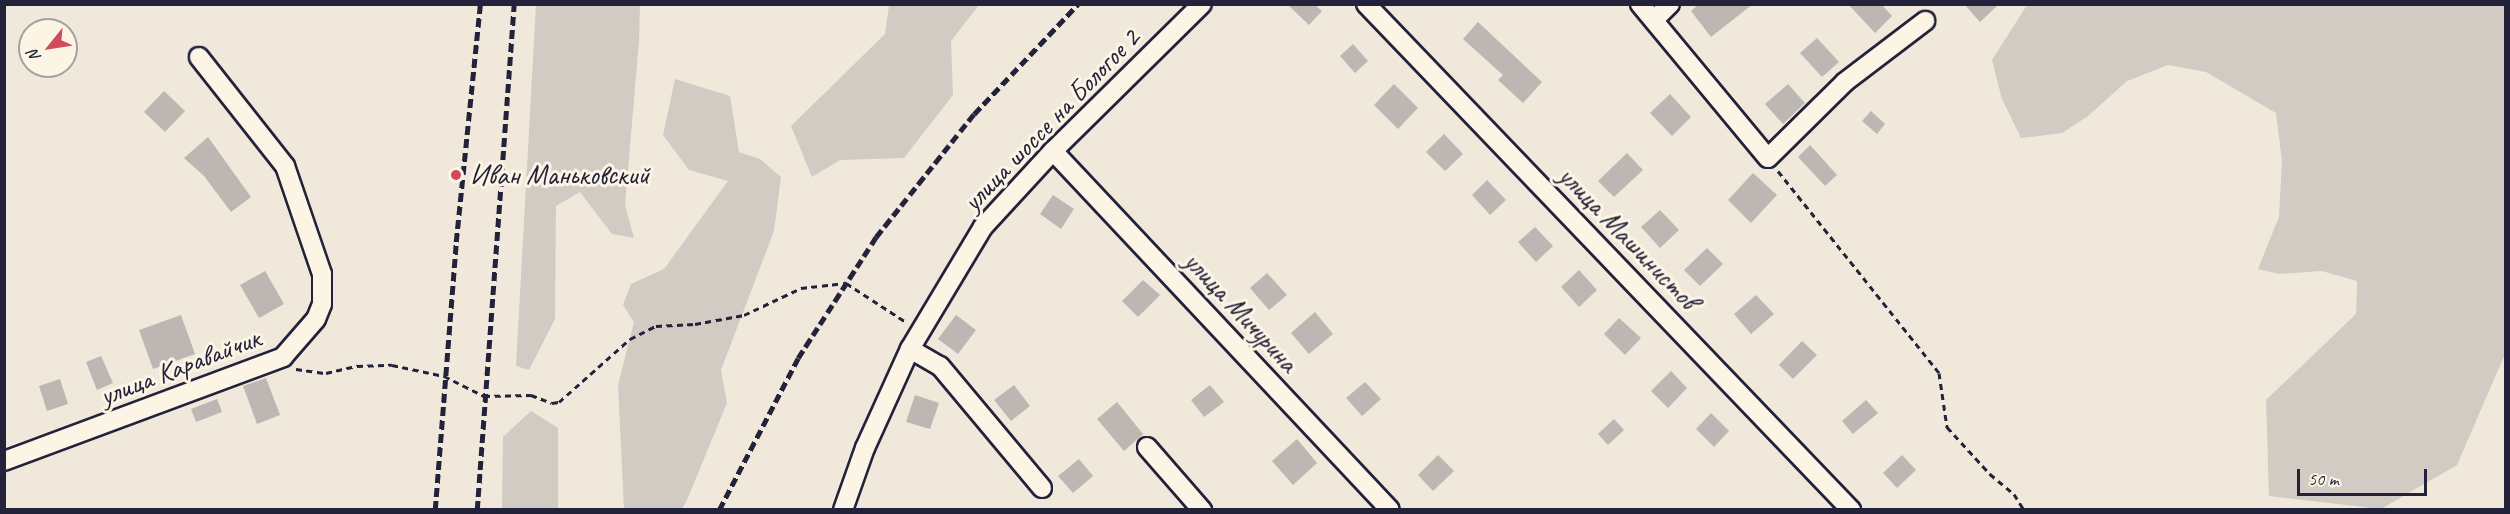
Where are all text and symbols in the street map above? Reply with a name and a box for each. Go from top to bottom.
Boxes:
north arrow [18,18,78,78]
street label: улица шоссе на Бологое 2 [955,21,1147,219]
text: N [23,47,45,65]
place label: Иван Маньковский [470,158,648,192]
street label: улица Машинистов [1551,159,1705,317]
marker: Иван Маньковский [447,166,465,184]
street label: улица Мичурина [1177,245,1305,379]
street label: улица Каравайчик [95,321,265,413]
scale bar [2300,457,2430,495]
text: 50 m [2308,468,2339,490]

